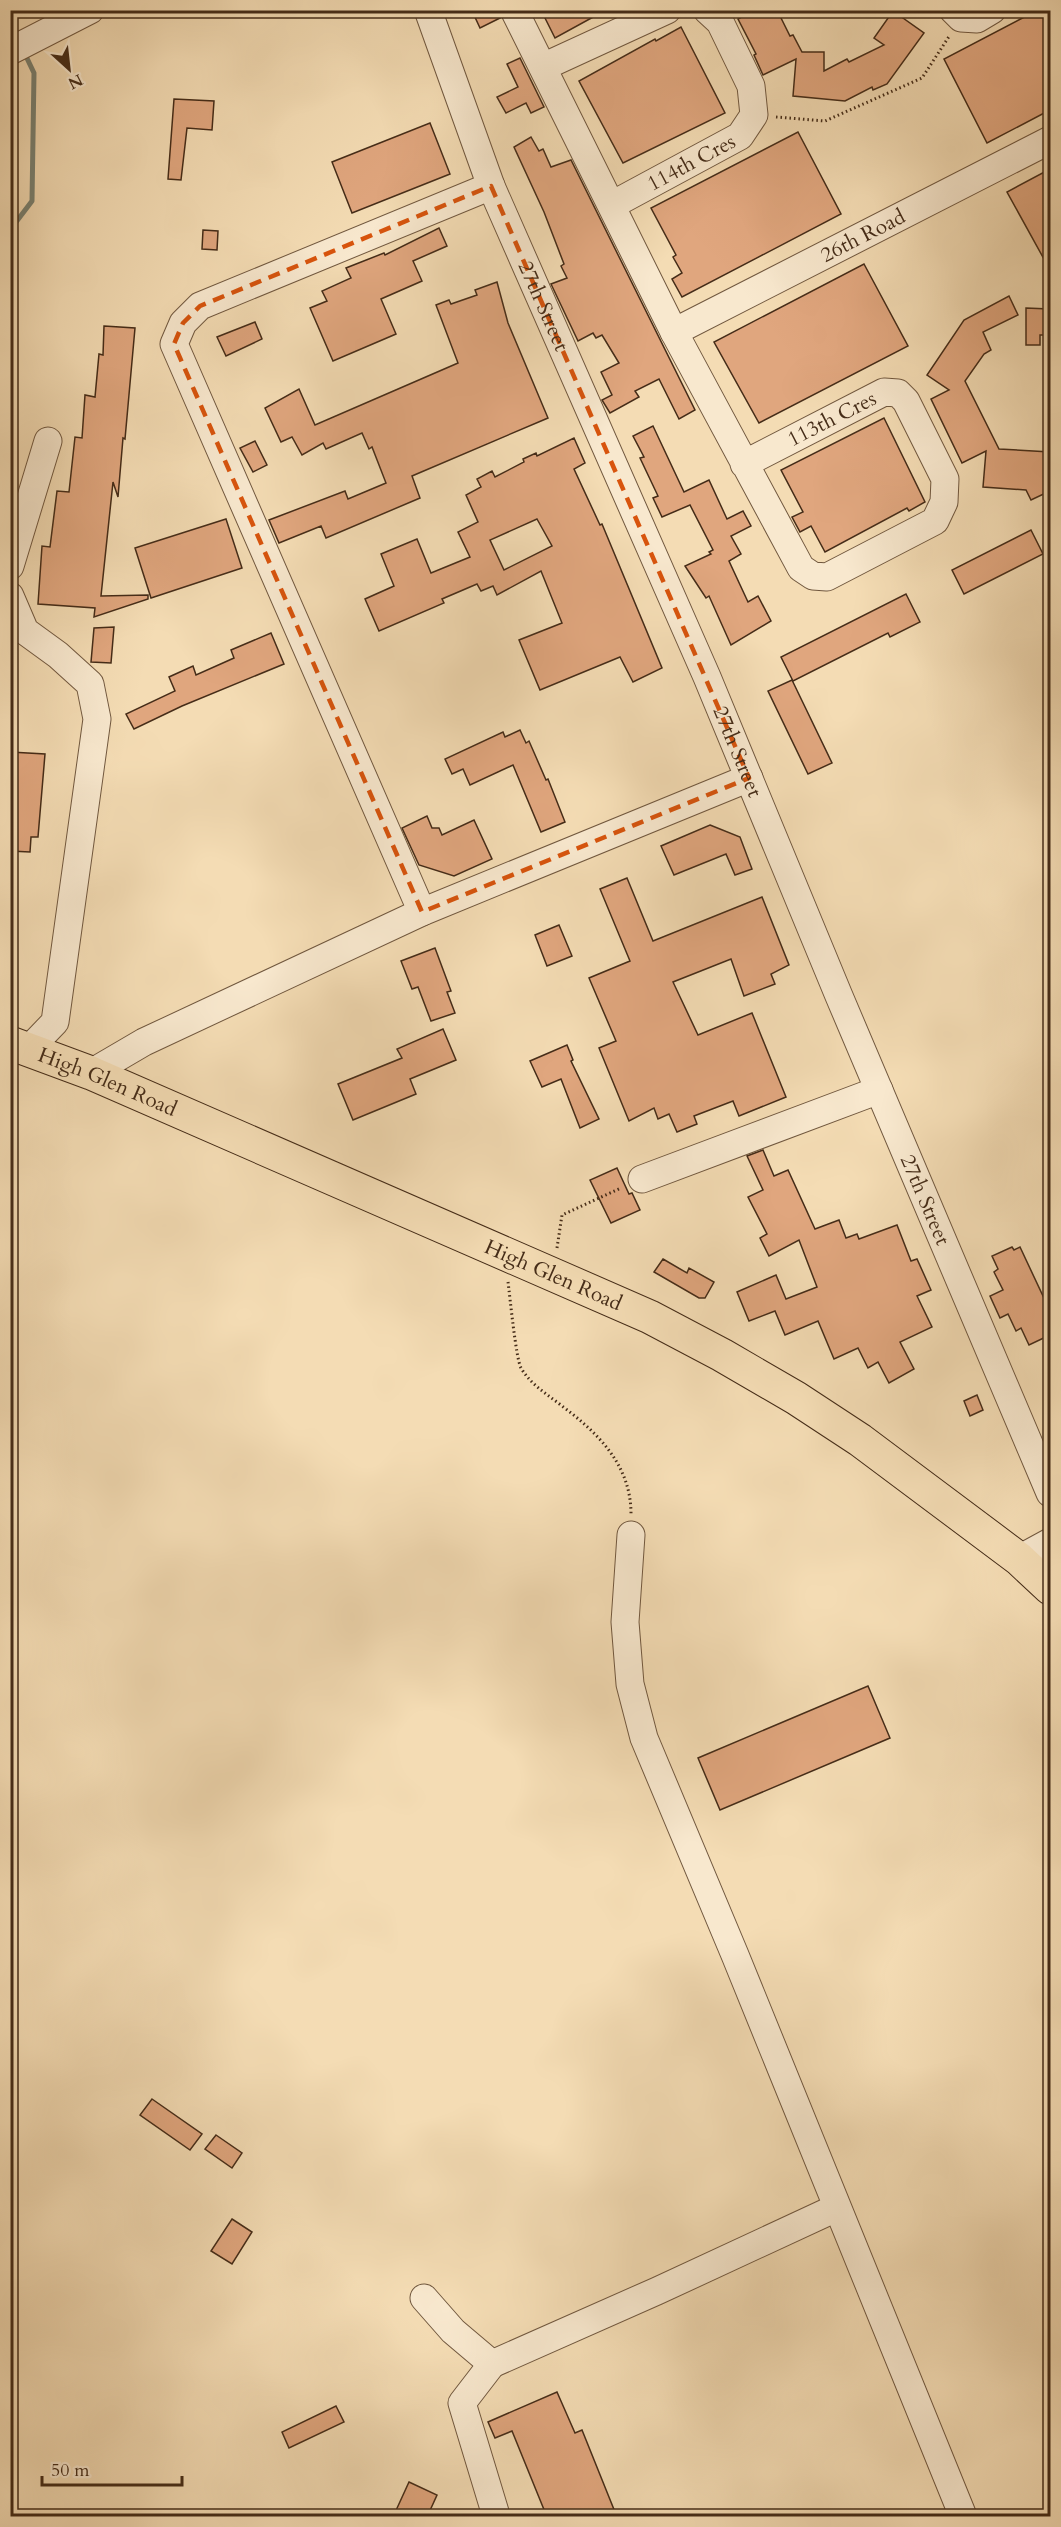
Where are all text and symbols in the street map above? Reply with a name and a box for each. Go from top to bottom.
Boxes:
north arrow [39,39,99,99]
text: N [64,69,87,94]
street label: 114th Cres [642,127,741,198]
street label: 26th Road [815,202,910,269]
street label: 27th Street [511,256,577,356]
street label: 113th Cres [782,384,882,454]
street label: 27th Street [706,702,770,802]
street label: High Glen Road [34,1040,182,1123]
street label: 27th Street [893,1150,958,1250]
street label: High Glen Road [480,1232,627,1318]
scale bar [42,2449,182,2487]
text: 50 m [51,2458,90,2483]

